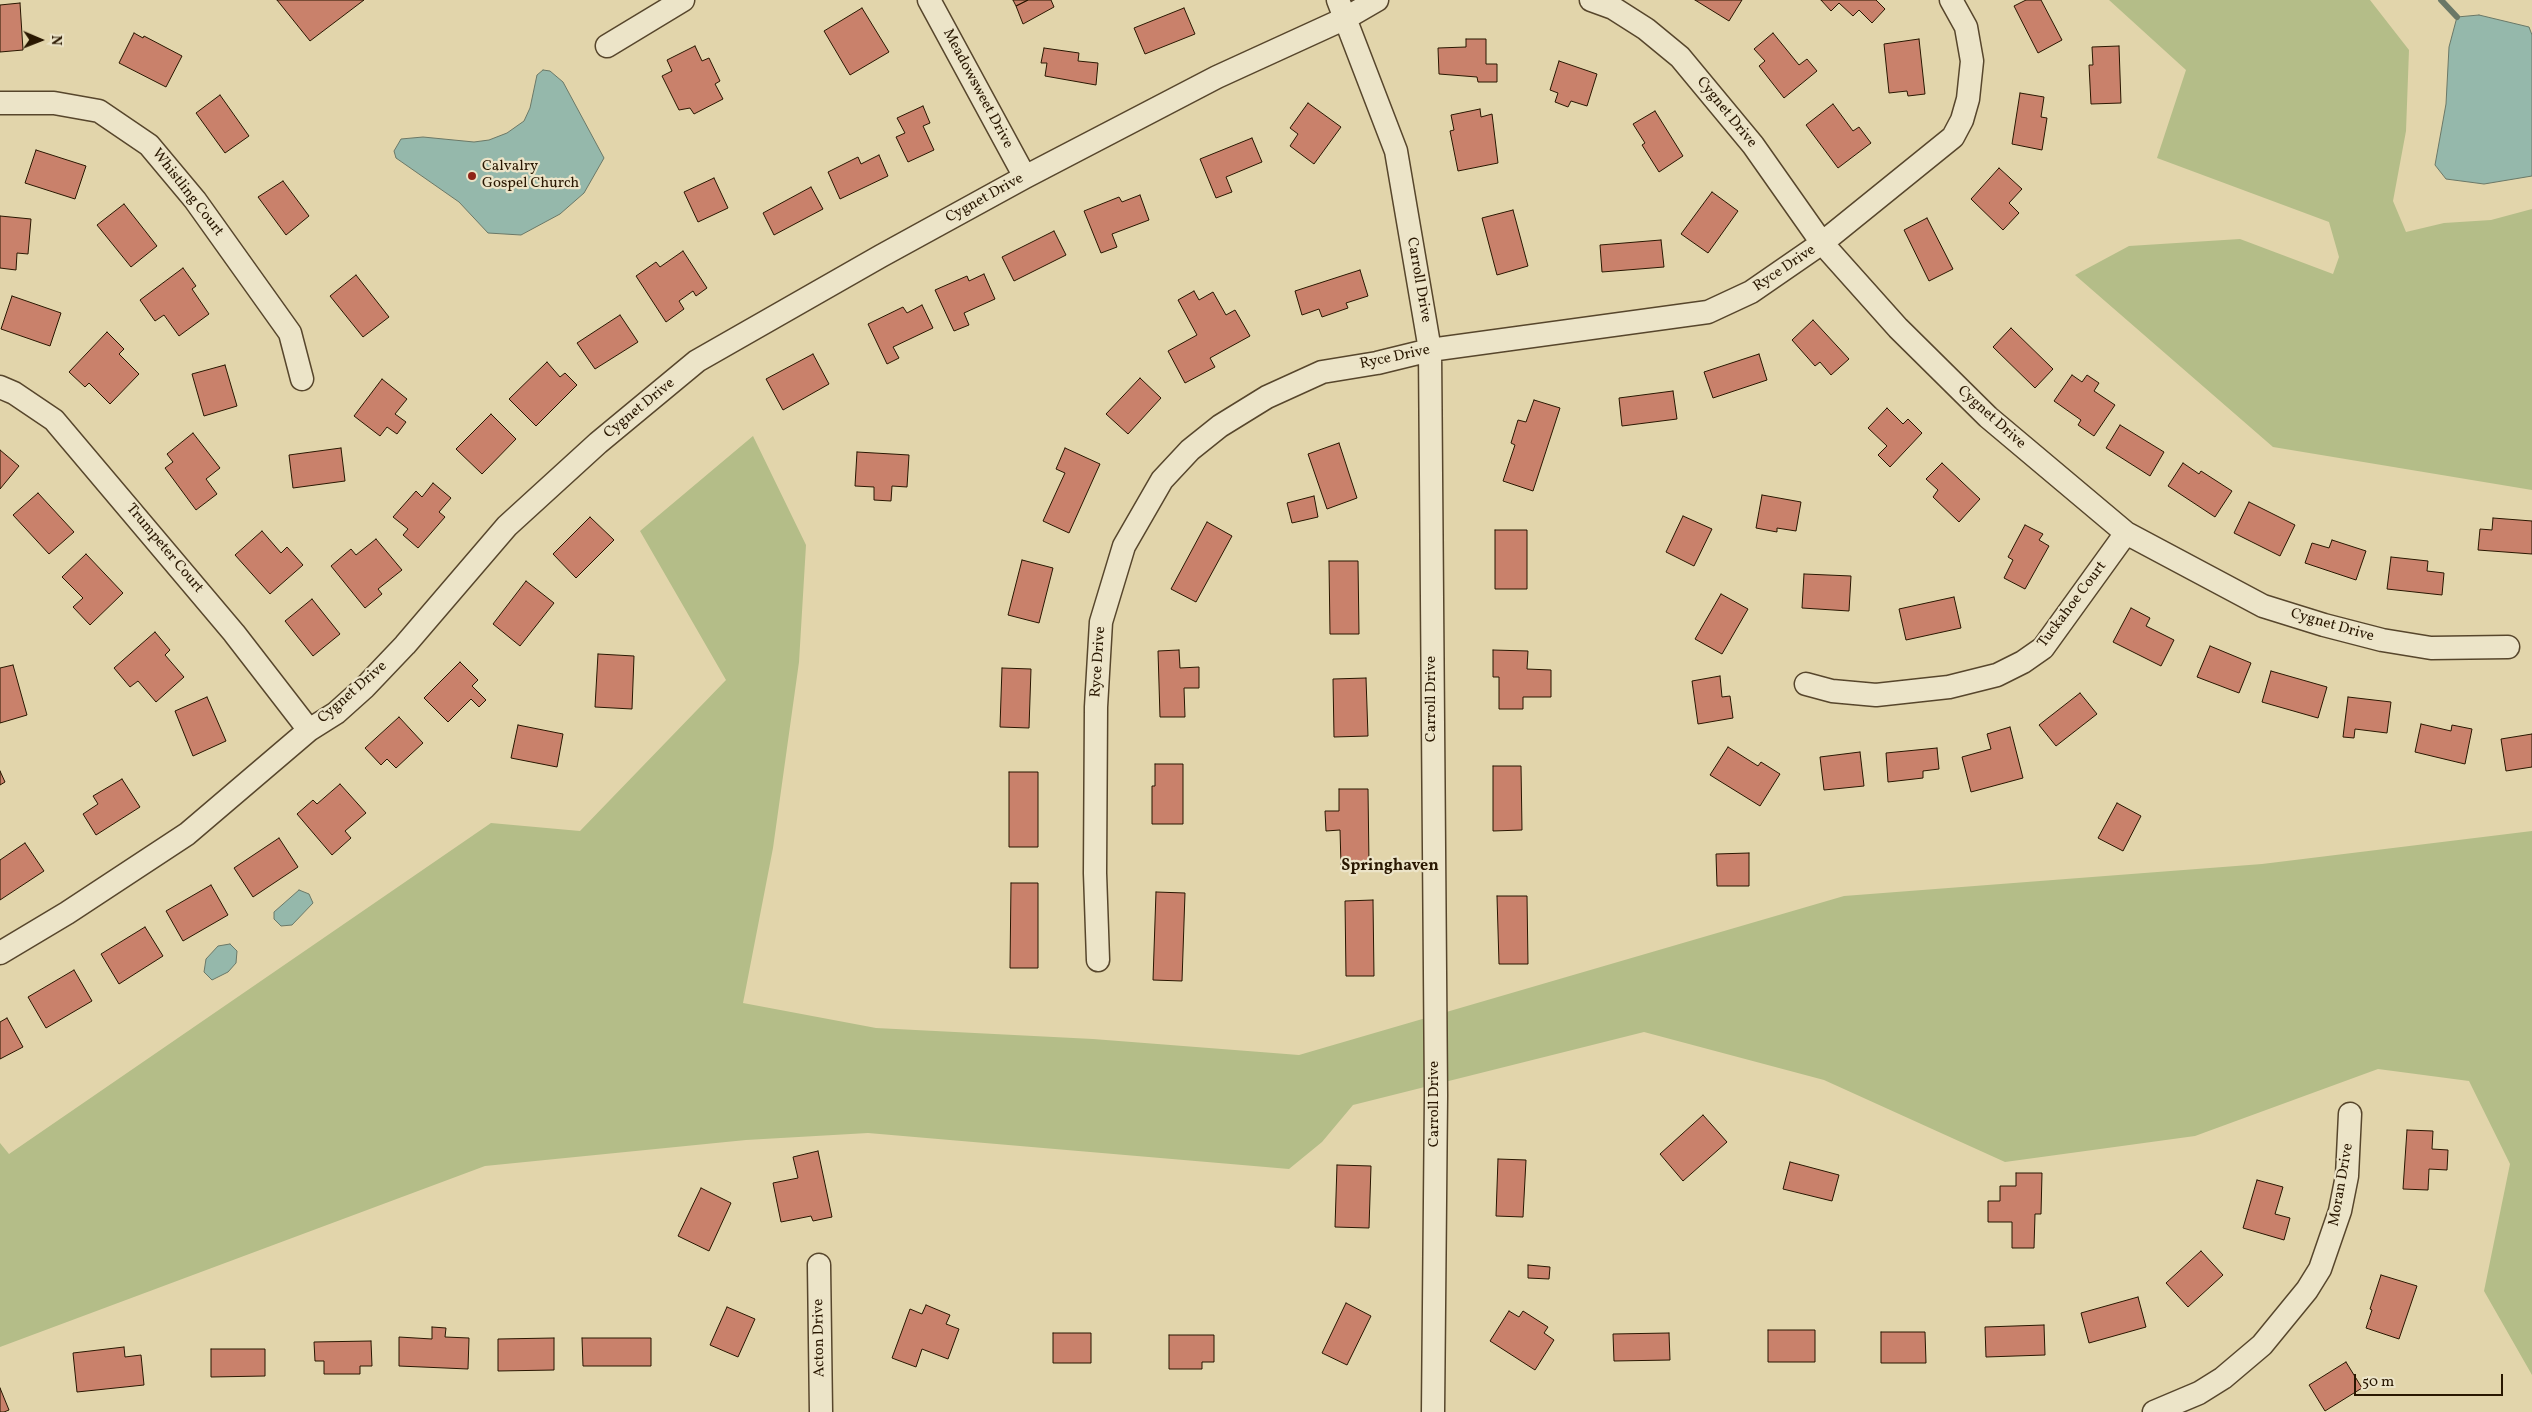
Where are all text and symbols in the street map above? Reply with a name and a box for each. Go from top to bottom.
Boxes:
north arrow [15,15,65,65]
street label: Meadowsweet Drive [938,26,1016,152]
text: N [46,35,65,46]
street label: Cygnet Drive [1692,74,1760,152]
street label: Whistling Court [147,146,227,240]
place label: Calvalry Gospel Church [482,158,579,193]
marker: Calvalry Gospel Church [466,170,478,182]
street label: Cygnet Drive [943,170,1027,228]
street label: Carroll Drive [1402,236,1434,324]
street label: Ryce Drive [1751,242,1819,296]
street label: Ryce Drive [1358,342,1432,374]
street label: Cygnet Drive [601,375,679,443]
street label: Cygnet Drive [1953,383,2029,453]
street label: Trumpeter Court [121,501,207,597]
street label: Tuckahoe Court [2035,558,2111,652]
street label: Cygnet Drive [2288,606,2376,646]
street label: Ryce Drive [1088,626,1110,698]
street label: Carroll Drive [1423,656,1441,742]
street label: Cygnet Drive [315,658,391,728]
district label: Springhaven [1341,857,1439,877]
street label: Carroll Drive [1426,1061,1444,1147]
street label: Moran Drive [2326,1142,2358,1228]
street label: Acton Drive [810,1299,830,1377]
scale bar [2357,1364,2506,1396]
text: 50 m [2362,1372,2394,1393]

